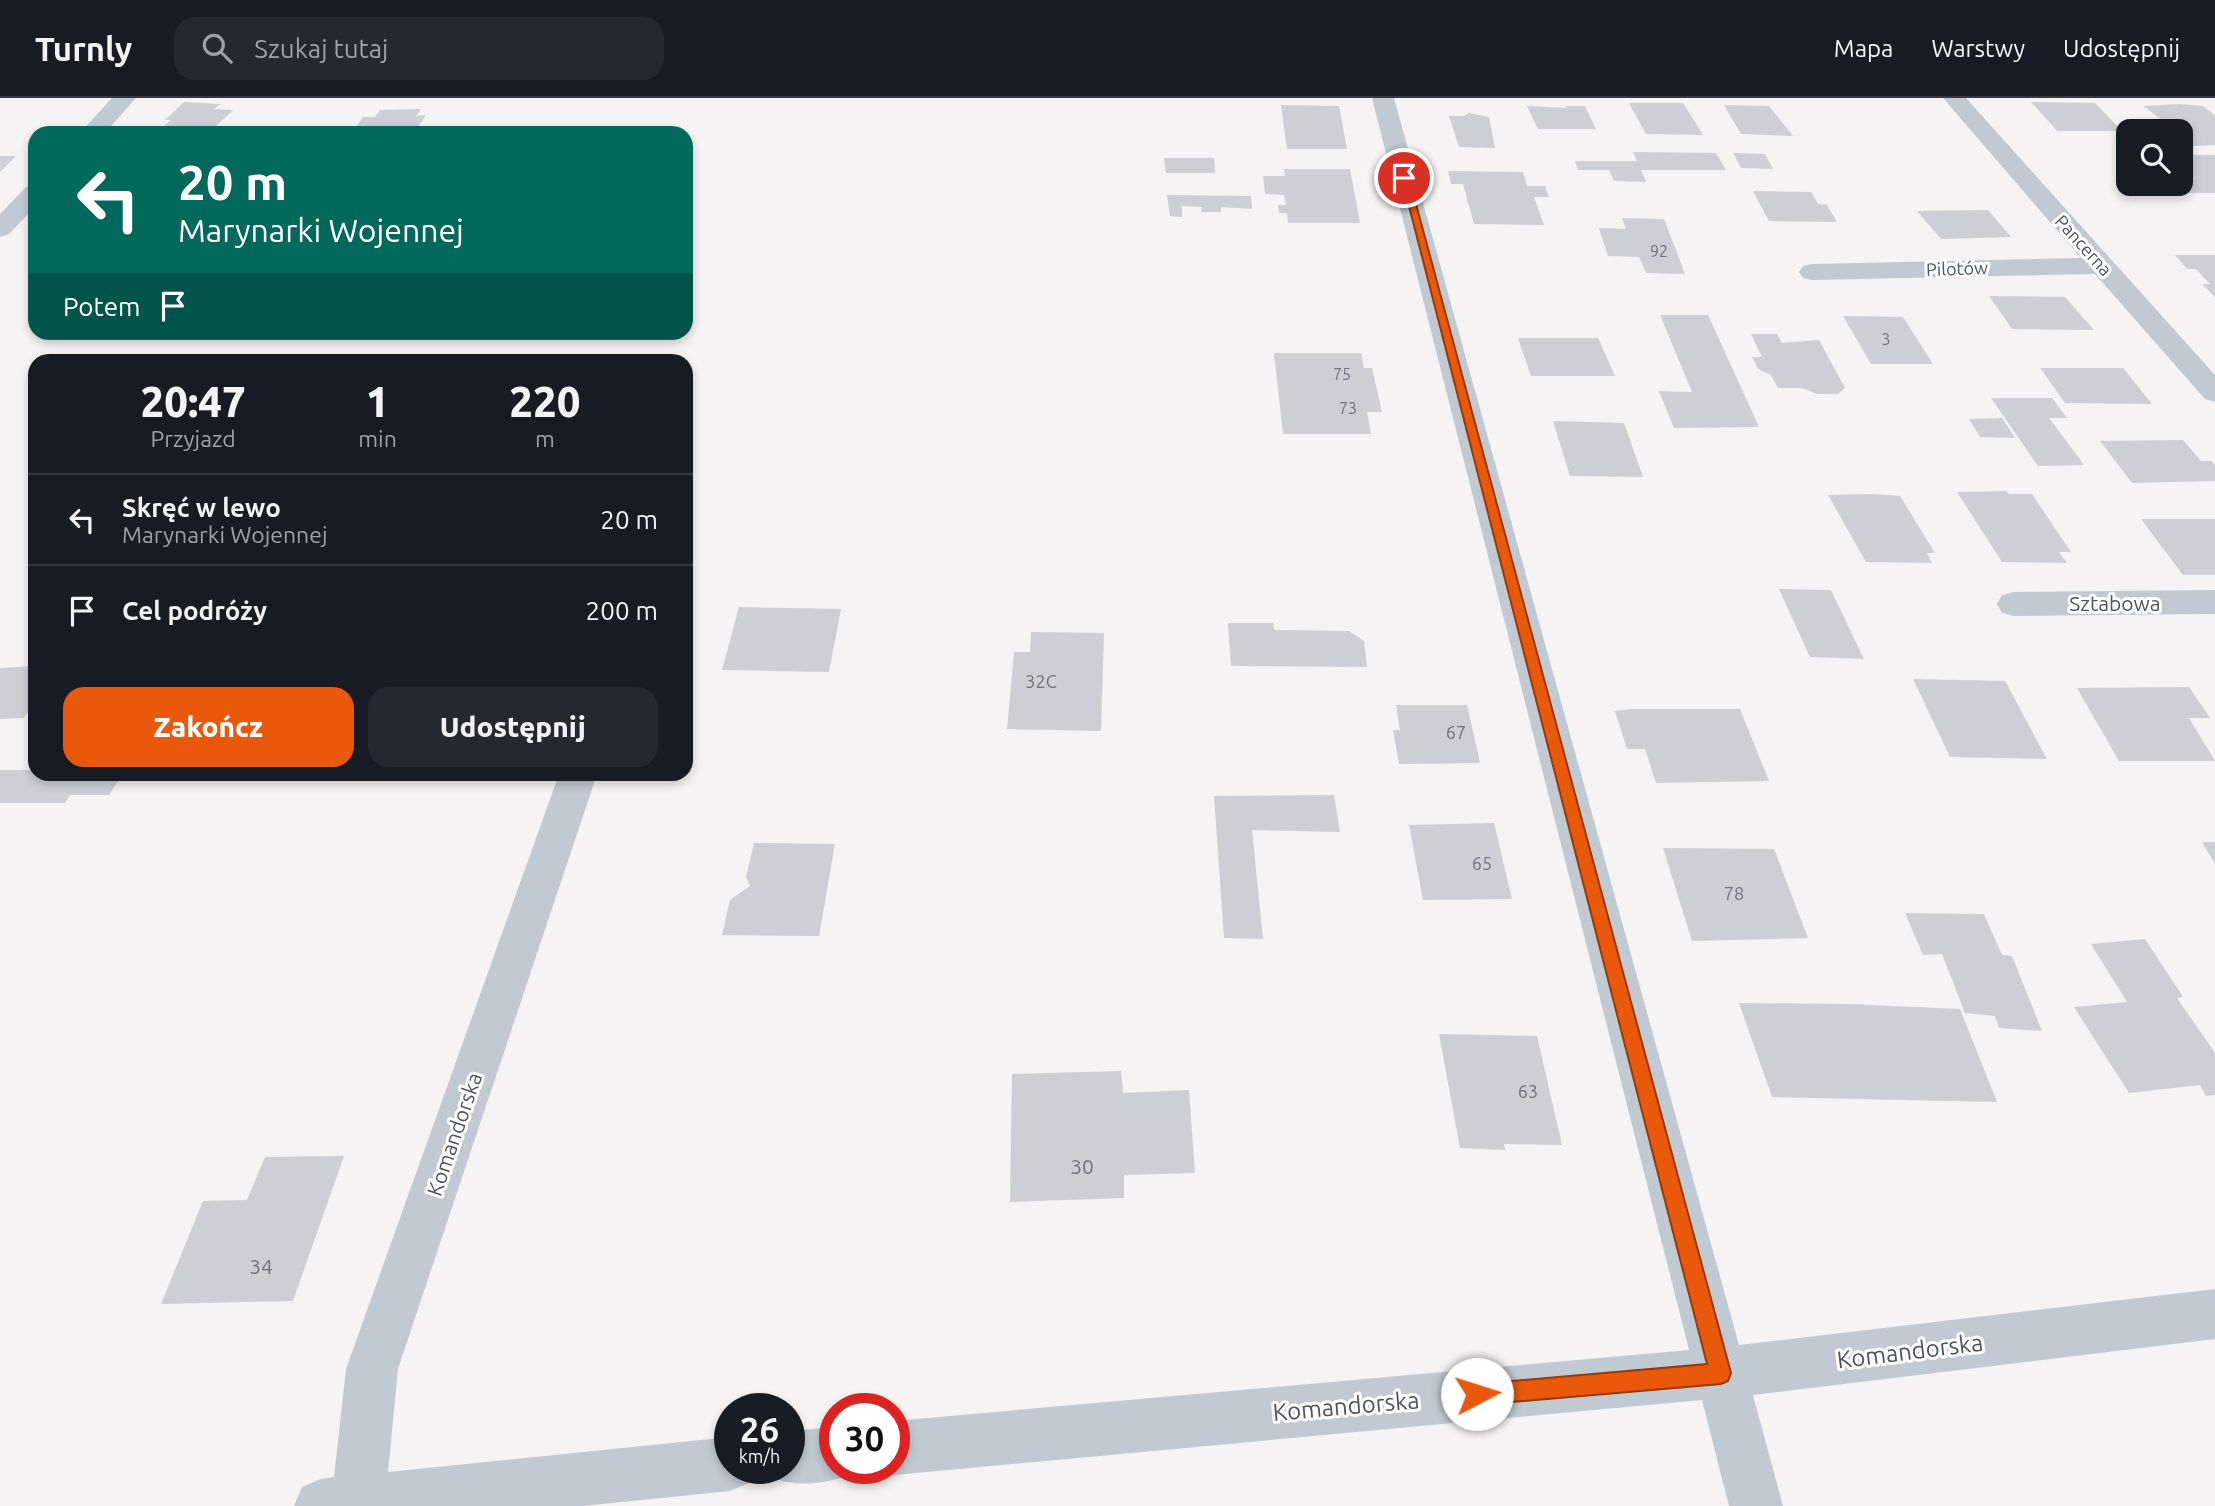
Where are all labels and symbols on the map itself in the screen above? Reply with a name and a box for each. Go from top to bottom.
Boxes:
pin [1374,148,1434,208]
street label: Pancerna [2052,211,2116,279]
house number: 92 [1650,242,1668,260]
street label: Pilotów [1926,257,1988,279]
house number: 3 [1881,330,1891,348]
house number: 75 [1333,365,1351,383]
house number: 73 [1339,399,1357,417]
street label: Sztabowa [2069,591,2161,615]
house number: 32C [1025,671,1057,691]
house number: 67 [1446,722,1466,742]
house number: 65 [1472,853,1492,873]
house number: 78 [1724,883,1744,903]
street label: Komandorska [422,1069,486,1199]
house number: 63 [1518,1081,1538,1101]
house number: 30 [1070,1154,1094,1178]
house number: 34 [249,1254,273,1278]
street label: Komandorska [1835,1329,1985,1373]
position arrow [1440,1357,1514,1431]
street label: Komandorska [1272,1386,1420,1426]
speed limit sign: 30 [819,1393,910,1484]

